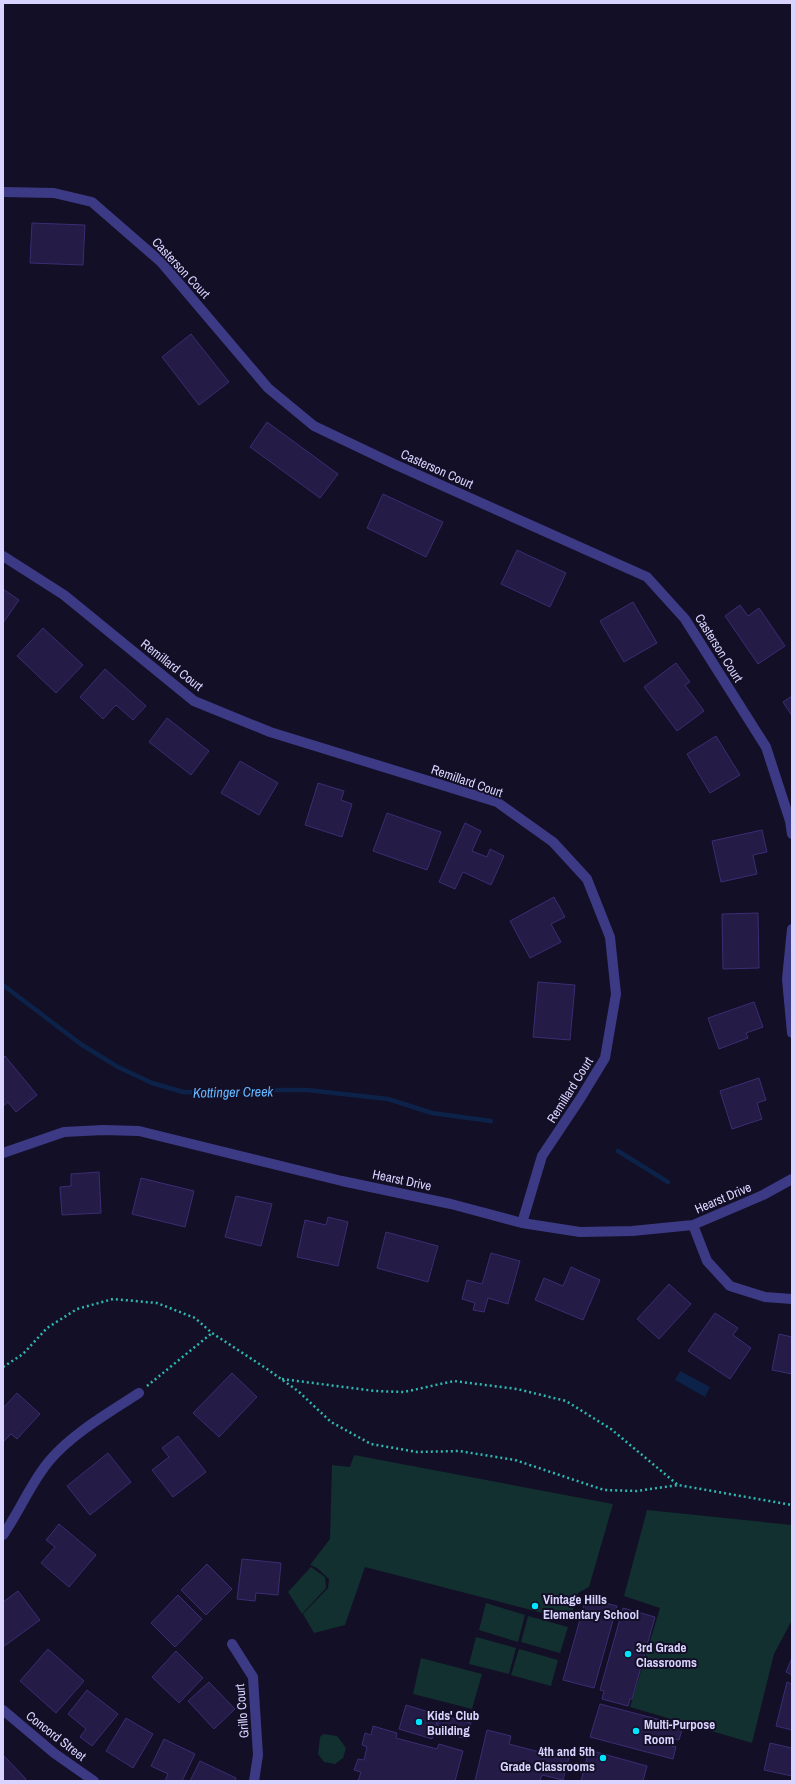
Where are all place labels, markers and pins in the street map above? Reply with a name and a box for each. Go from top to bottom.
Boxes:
place label: Vintage Hills Elementary School [543,1591,639,1623]
marker: Vintage Hills Elementary School [530,1601,540,1611]
place label: 3rd Grade Classrooms [636,1639,697,1671]
marker: 3rd Grade Classrooms [623,1649,633,1659]
place label: Kids' Club Building [427,1707,479,1739]
place label: Multi-Purpose Room [644,1716,715,1748]
marker: Kids' Club Building [414,1717,424,1727]
marker: Multi-Purpose Room [631,1726,641,1736]
place label: 4th and 5th Grade Classrooms [500,1743,595,1775]
marker: 4th and 5th Grade Classrooms [598,1753,608,1763]

